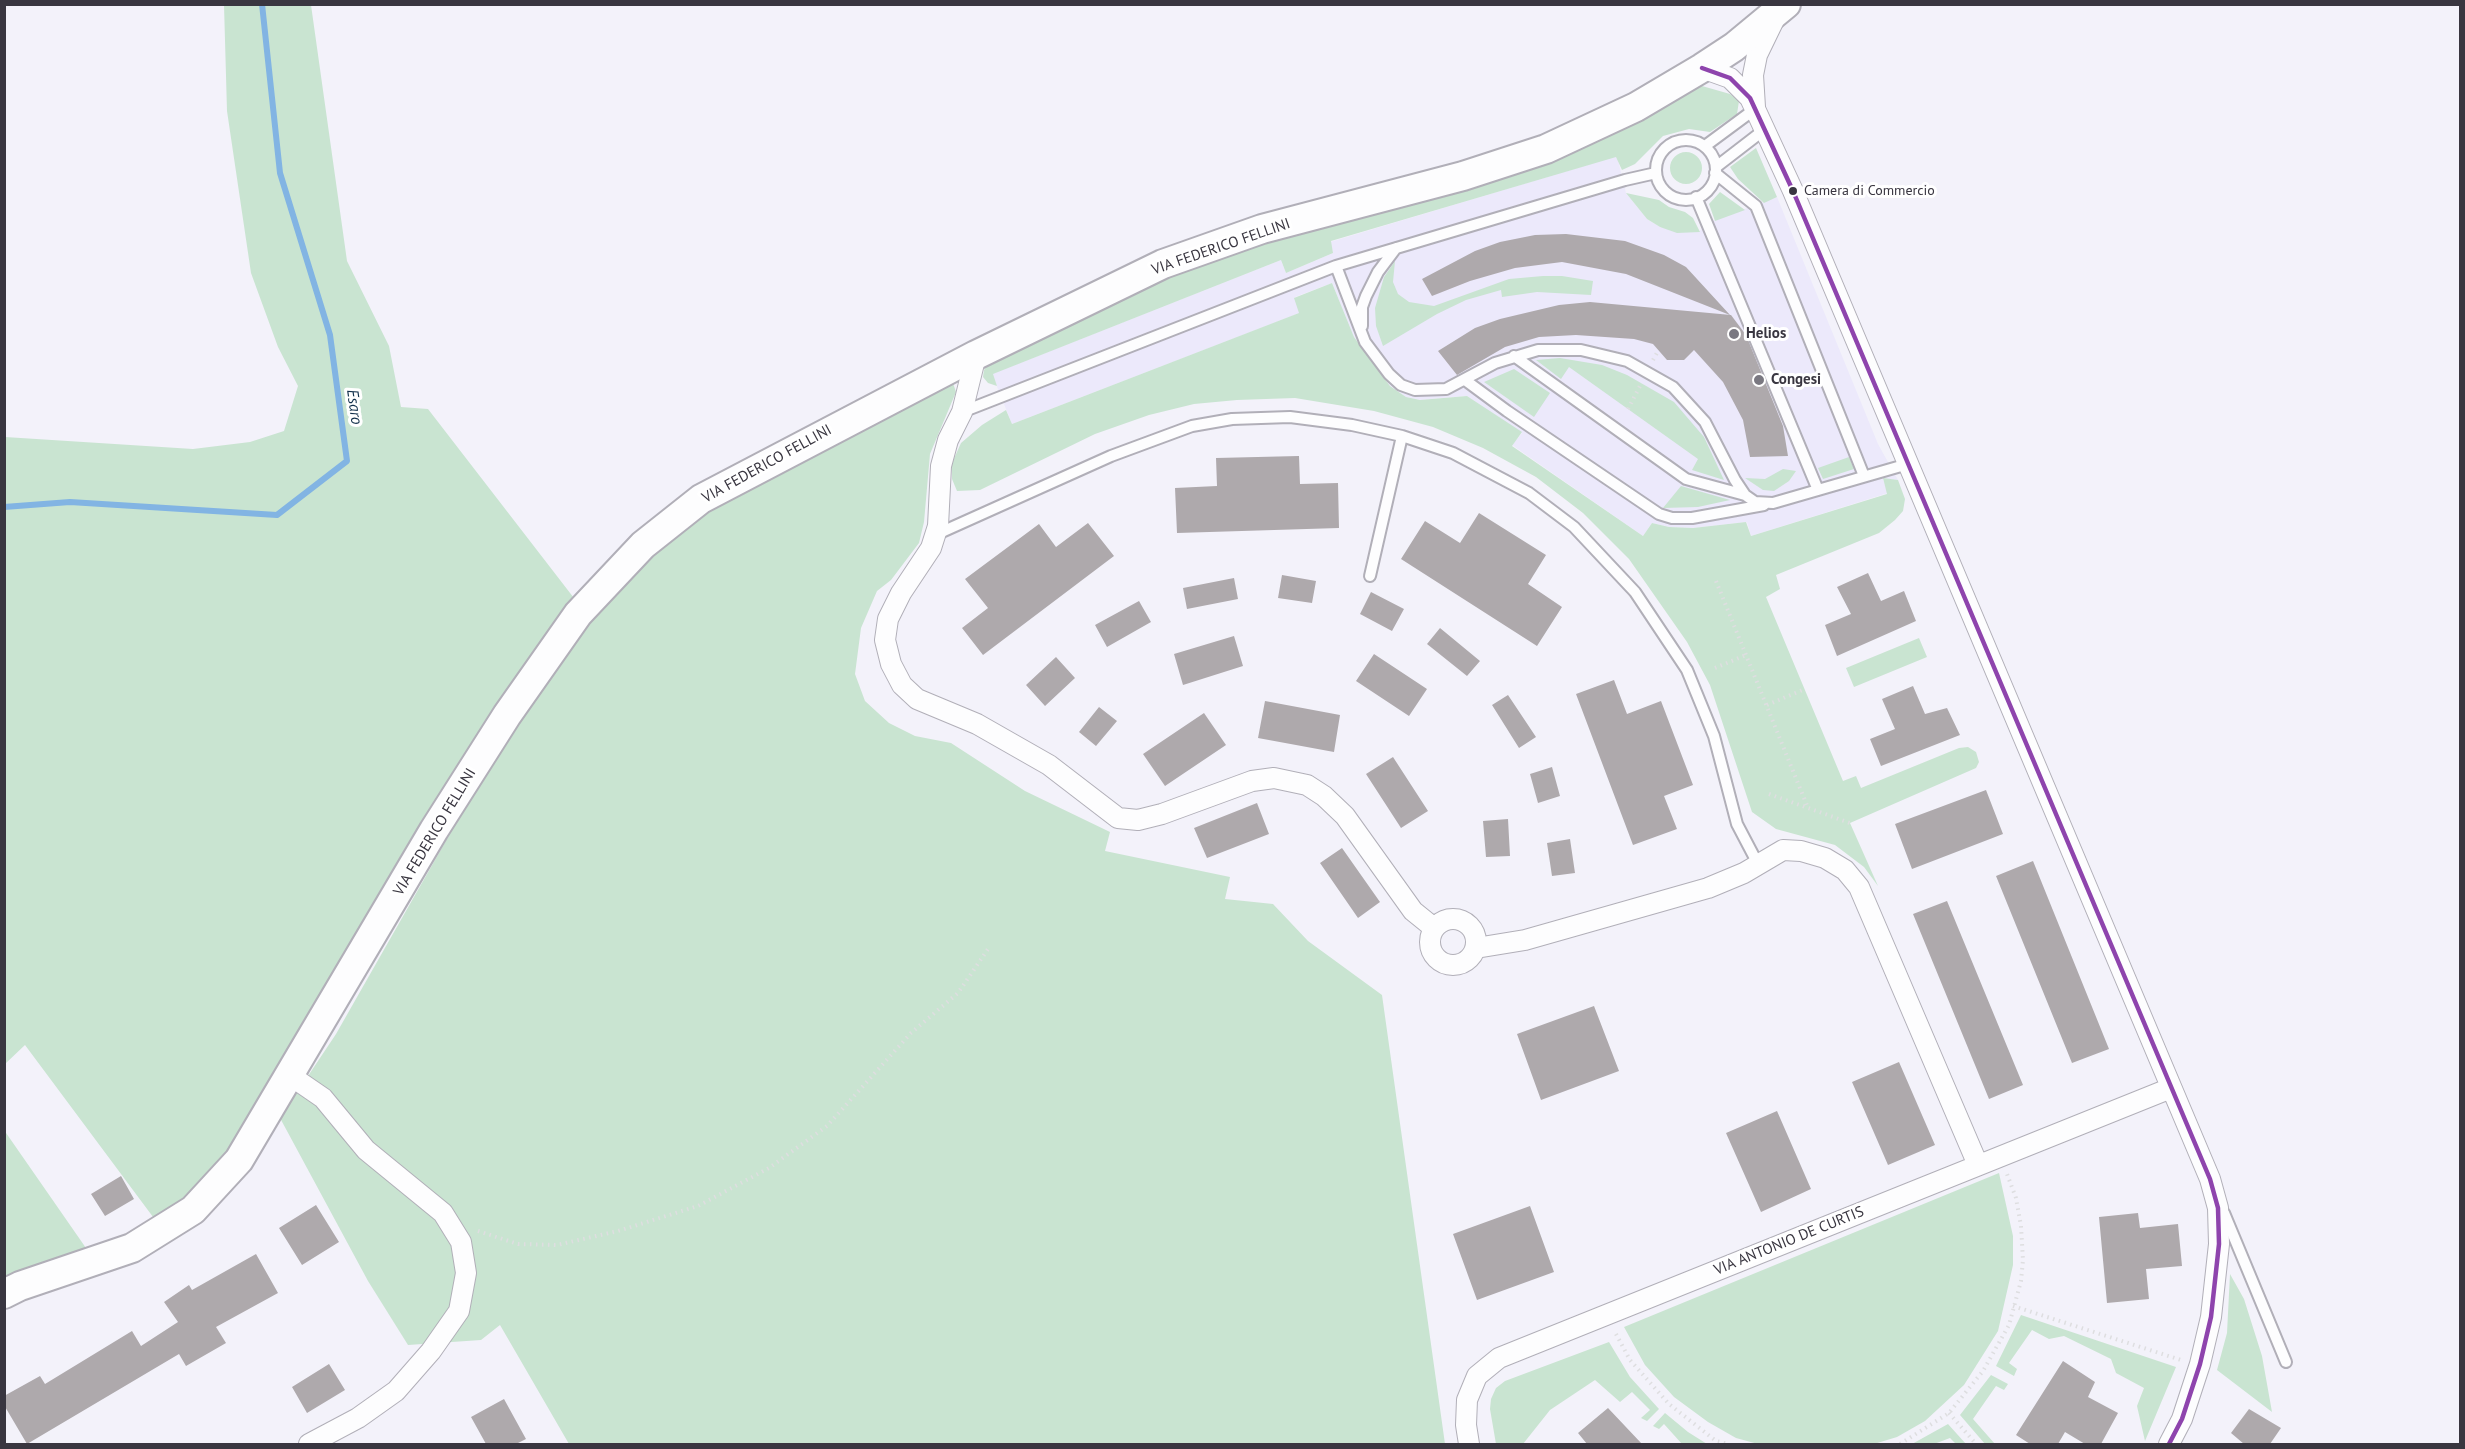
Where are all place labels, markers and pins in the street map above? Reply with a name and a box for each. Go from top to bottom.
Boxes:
place label: Camera di Commercio [1804,183,1935,199]
marker: Camera di Commercio [1787,185,1799,197]
place label: Helios [1746,325,1786,343]
marker: Helios [1727,327,1741,341]
place label: Congesi [1771,371,1821,389]
marker: Congesi [1752,373,1766,387]

